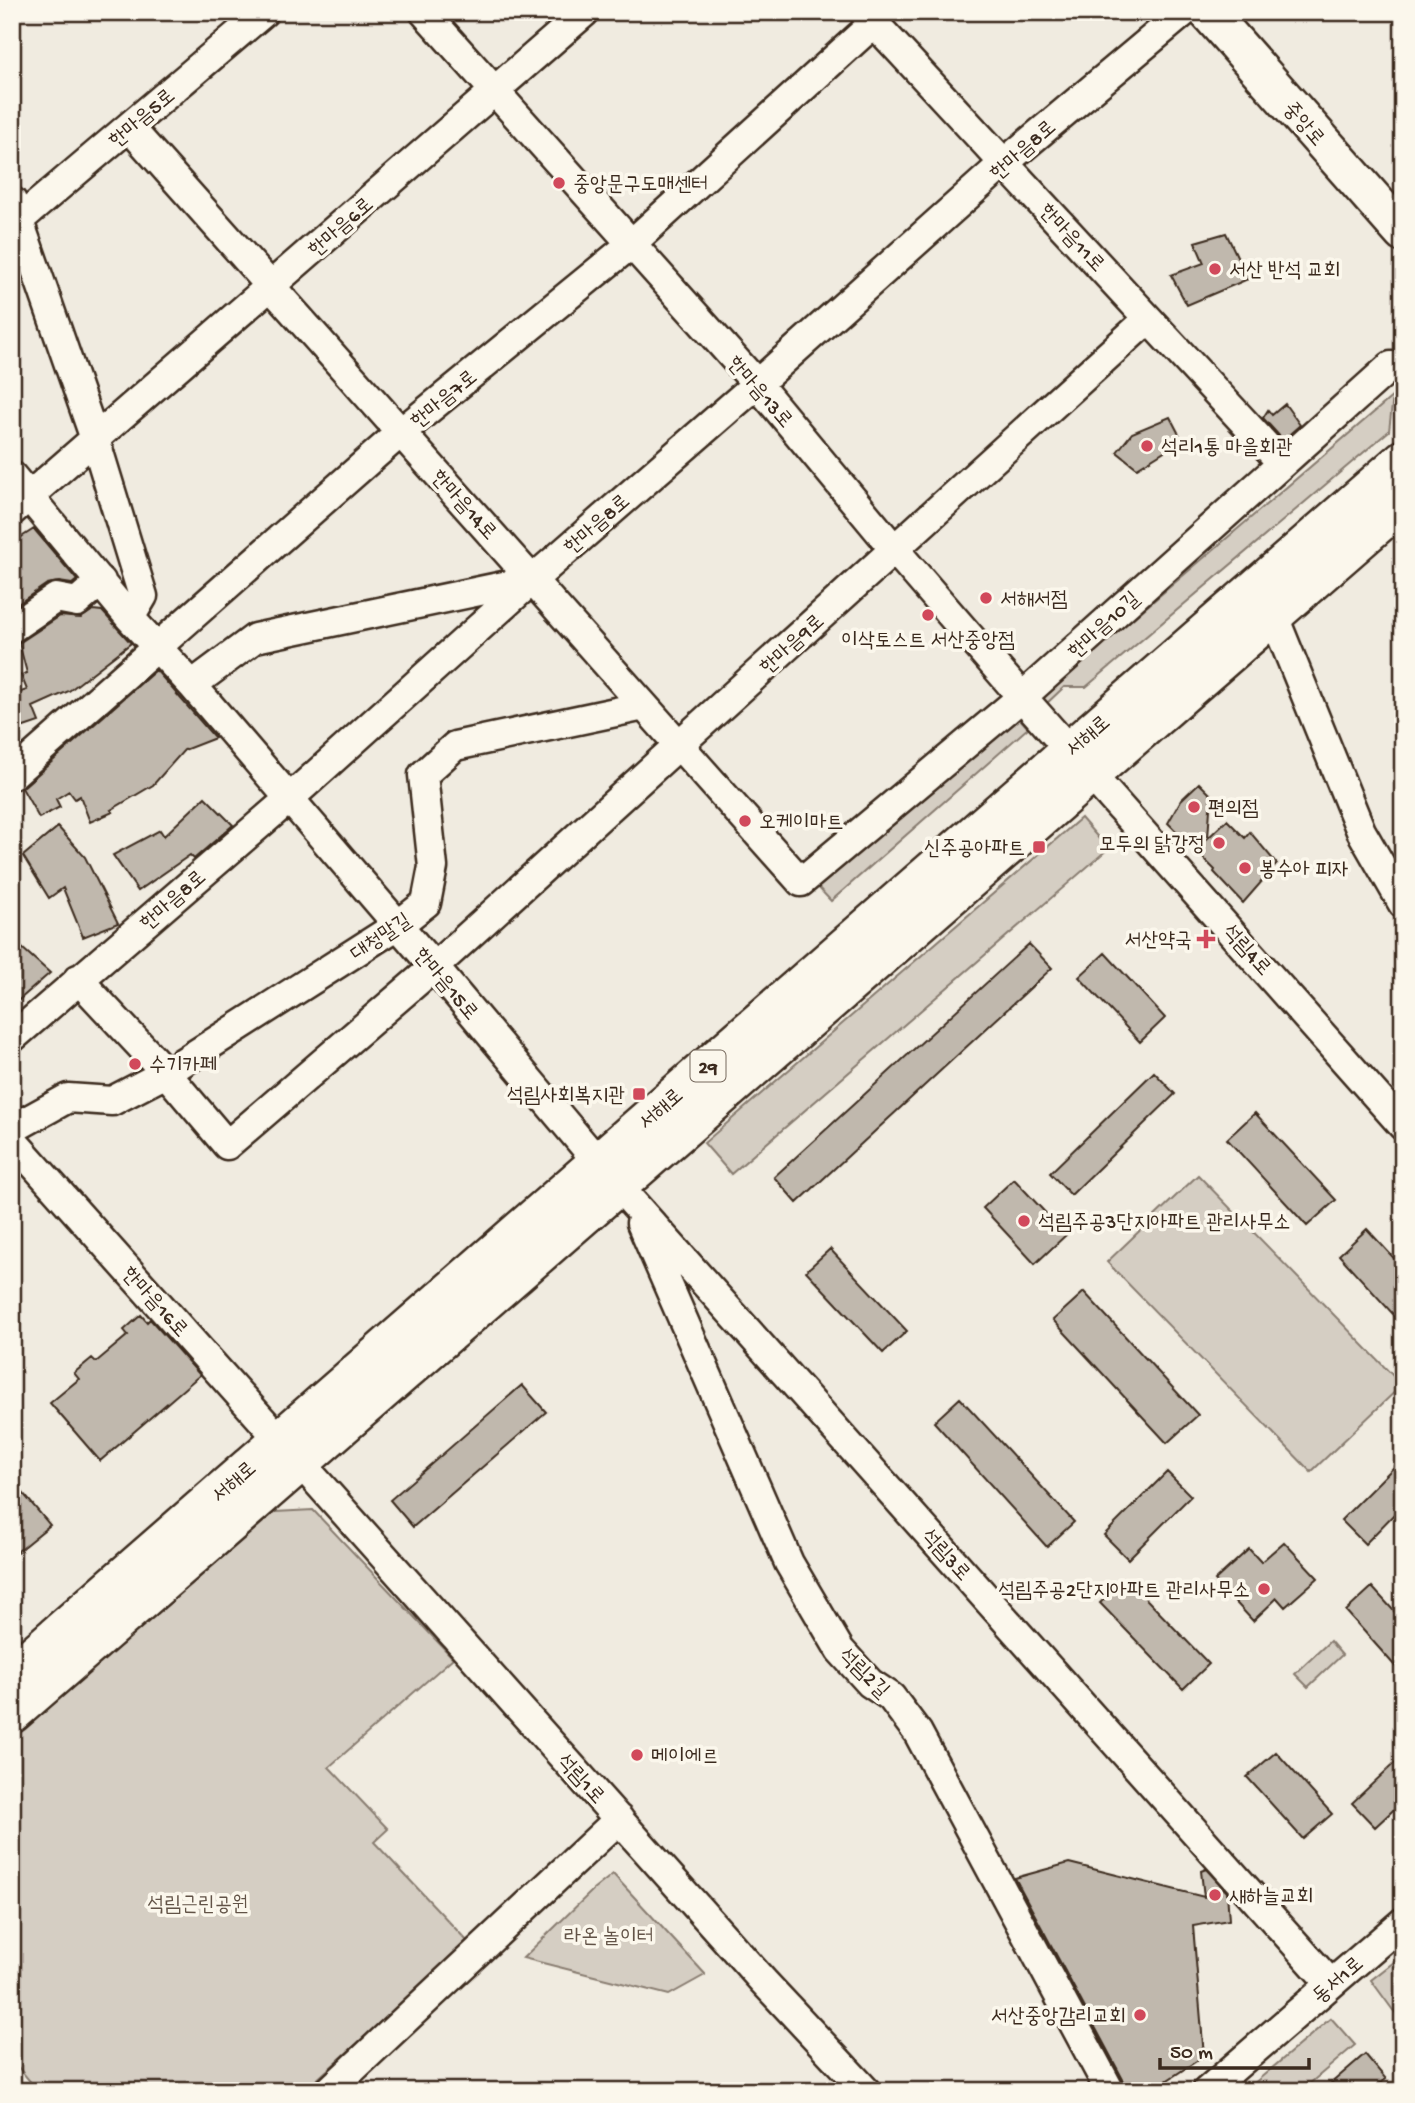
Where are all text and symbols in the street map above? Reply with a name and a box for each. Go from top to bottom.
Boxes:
street label: 한마음5로 [105,85,181,155]
street label: 중앙로 [1276,98,1328,153]
street label: 한마음8로 [986,116,1062,187]
place label: 중앙문구도매센터 [573,174,708,199]
marker: 중앙문구도매센터 [551,175,567,191]
street label: 한마음6로 [305,194,380,264]
street label: 한마음11로 [1032,200,1108,279]
place label: 서산 반석 교회 [1229,260,1340,285]
marker: 서산 반석 교회 [1207,261,1223,277]
street label: 한마음13로 [720,352,796,434]
street label: 한마음7로 [407,366,484,435]
place label: 석리1통 마을회관 [1161,437,1293,462]
marker: 석리1통 마을회관 [1139,438,1155,454]
street label: 한마음14로 [424,466,500,547]
street label: 한마음8로 [560,490,636,561]
street label: 한마음10길 [1064,588,1146,665]
place label: 서해서점 [1000,589,1068,614]
marker: 서해서점 [978,590,994,606]
marker: 이삭토스트 서산중앙점 [920,607,936,623]
street label: 한마음9로 [756,610,831,681]
place label: 이삭토스트 서산중앙점 [841,630,1015,655]
street label: 서해로 [1062,712,1117,764]
place label: 편의점 [1208,798,1259,823]
marker: 편의점 [1186,799,1202,815]
place label: 오케이마트 [759,812,844,837]
marker: 오케이마트 [737,813,753,829]
place label: 모두의 닭강정 [1099,834,1205,859]
marker: 모두의 닭강정 [1211,835,1227,851]
place label: 신주공아파트 [924,838,1025,863]
marker: 신주공아파트 [1031,839,1047,855]
place label: 봉수아 피자 [1259,859,1349,884]
marker: 봉수아 피자 [1237,860,1253,876]
street label: 한마음8로 [136,866,212,937]
street label: 대청말길 [347,910,417,968]
street label: 석림4로 [1216,920,1275,982]
place label: 서산약국 [1124,930,1192,955]
marker: 서산약국 [1198,931,1214,947]
street label: 한마음15로 [407,944,482,1027]
road number: 29 [690,1050,726,1082]
place label: 수기카페 [149,1055,217,1080]
marker: 수기카페 [127,1056,143,1072]
place label: 석림사회복지관 [507,1085,625,1110]
street label: 서해로 [635,1085,690,1137]
marker: 석림사회복지관 [631,1086,647,1102]
place label: 석림주공3단지아파트 관리사무소 [1038,1212,1290,1237]
marker: 석림주공3단지아파트 관리사무소 [1016,1213,1032,1229]
street label: 한마음16로 [115,1263,192,1344]
street label: 서해로 [208,1458,263,1510]
street label: 석림3로 [914,1525,974,1588]
place label: 석림주공2단지아파트 관리사무소 [998,1580,1250,1605]
marker: 석림주공2단지아파트 관리사무소 [1256,1581,1272,1597]
street label: 석림2길 [832,1644,893,1705]
place label: 메이에르 [651,1746,719,1771]
marker: 메이에르 [629,1747,645,1763]
street label: 석림1로 [550,1750,608,1811]
place label: 새하늘교회 [1229,1886,1314,1911]
marker: 새하늘교회 [1207,1887,1223,1903]
park label: 석림근린공원 [147,1894,249,1919]
park label: 라온 놀이터 [564,1926,654,1951]
street label: 동서1로 [1309,1953,1370,2010]
place label: 서산중앙감리교회 [991,2006,1126,2031]
marker: 서산중앙감리교회 [1132,2007,1148,2023]
scale bar [1160,2026,1308,2070]
text: 50 m [1170,2042,1213,2067]

